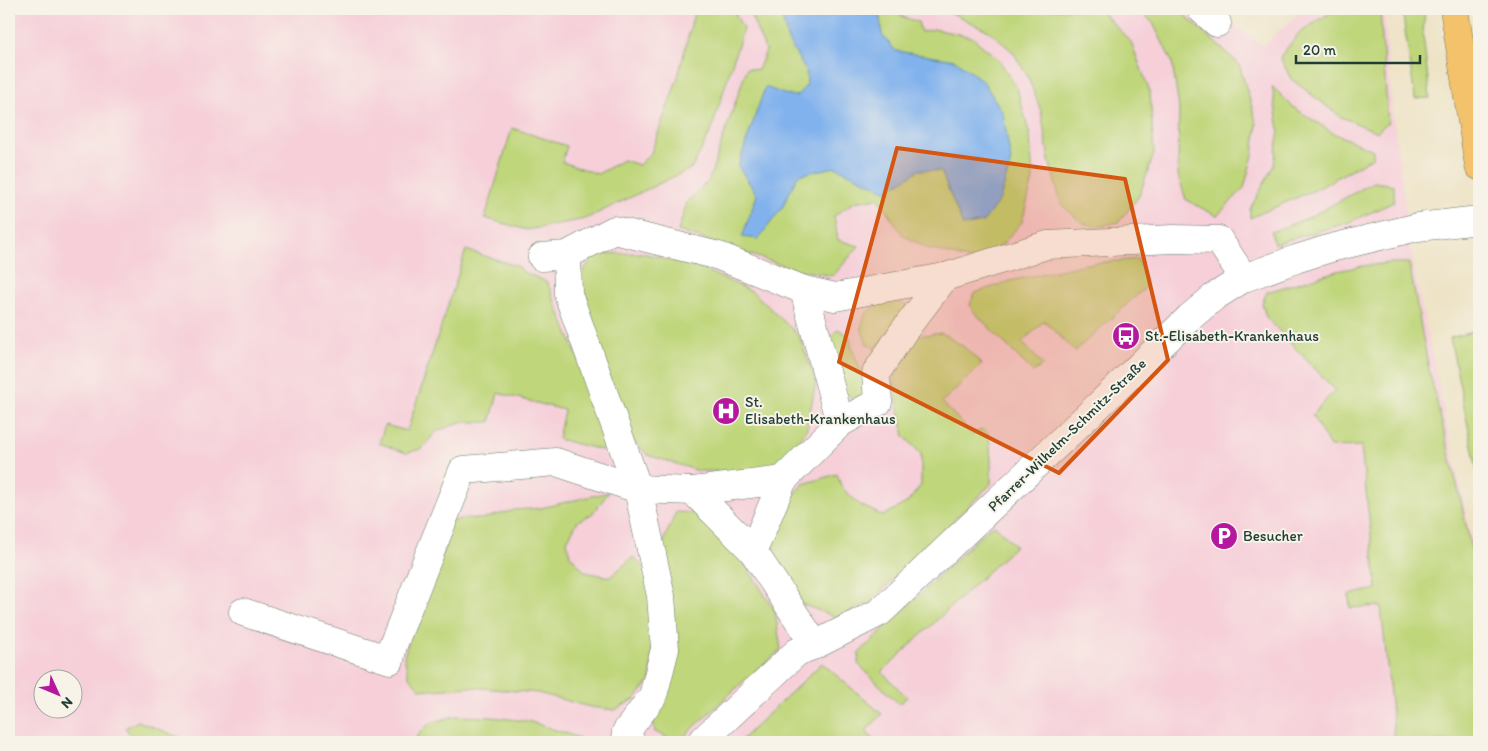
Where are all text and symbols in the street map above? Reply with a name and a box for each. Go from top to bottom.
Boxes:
scale bar [1296,32,1419,64]
text: 20 m [1303,41,1337,59]
bus stop icon: St.-Elisabeth-Krankenhaus [1111,321,1141,351]
place label: St.-Elisabeth-Krankenhaus [1145,327,1319,345]
street label: Pfarrer-Wilhelm-Schmitz-Straße [984,355,1150,515]
place label: St. Elisabeth-Krankenhaus [745,393,896,428]
hospital icon: St. Elisabeth-Krankenhaus [711,396,741,426]
parking icon: Besucher [1209,521,1239,551]
place label: Besucher [1243,527,1303,545]
north arrow [32,668,82,718]
text: N [58,693,76,712]

